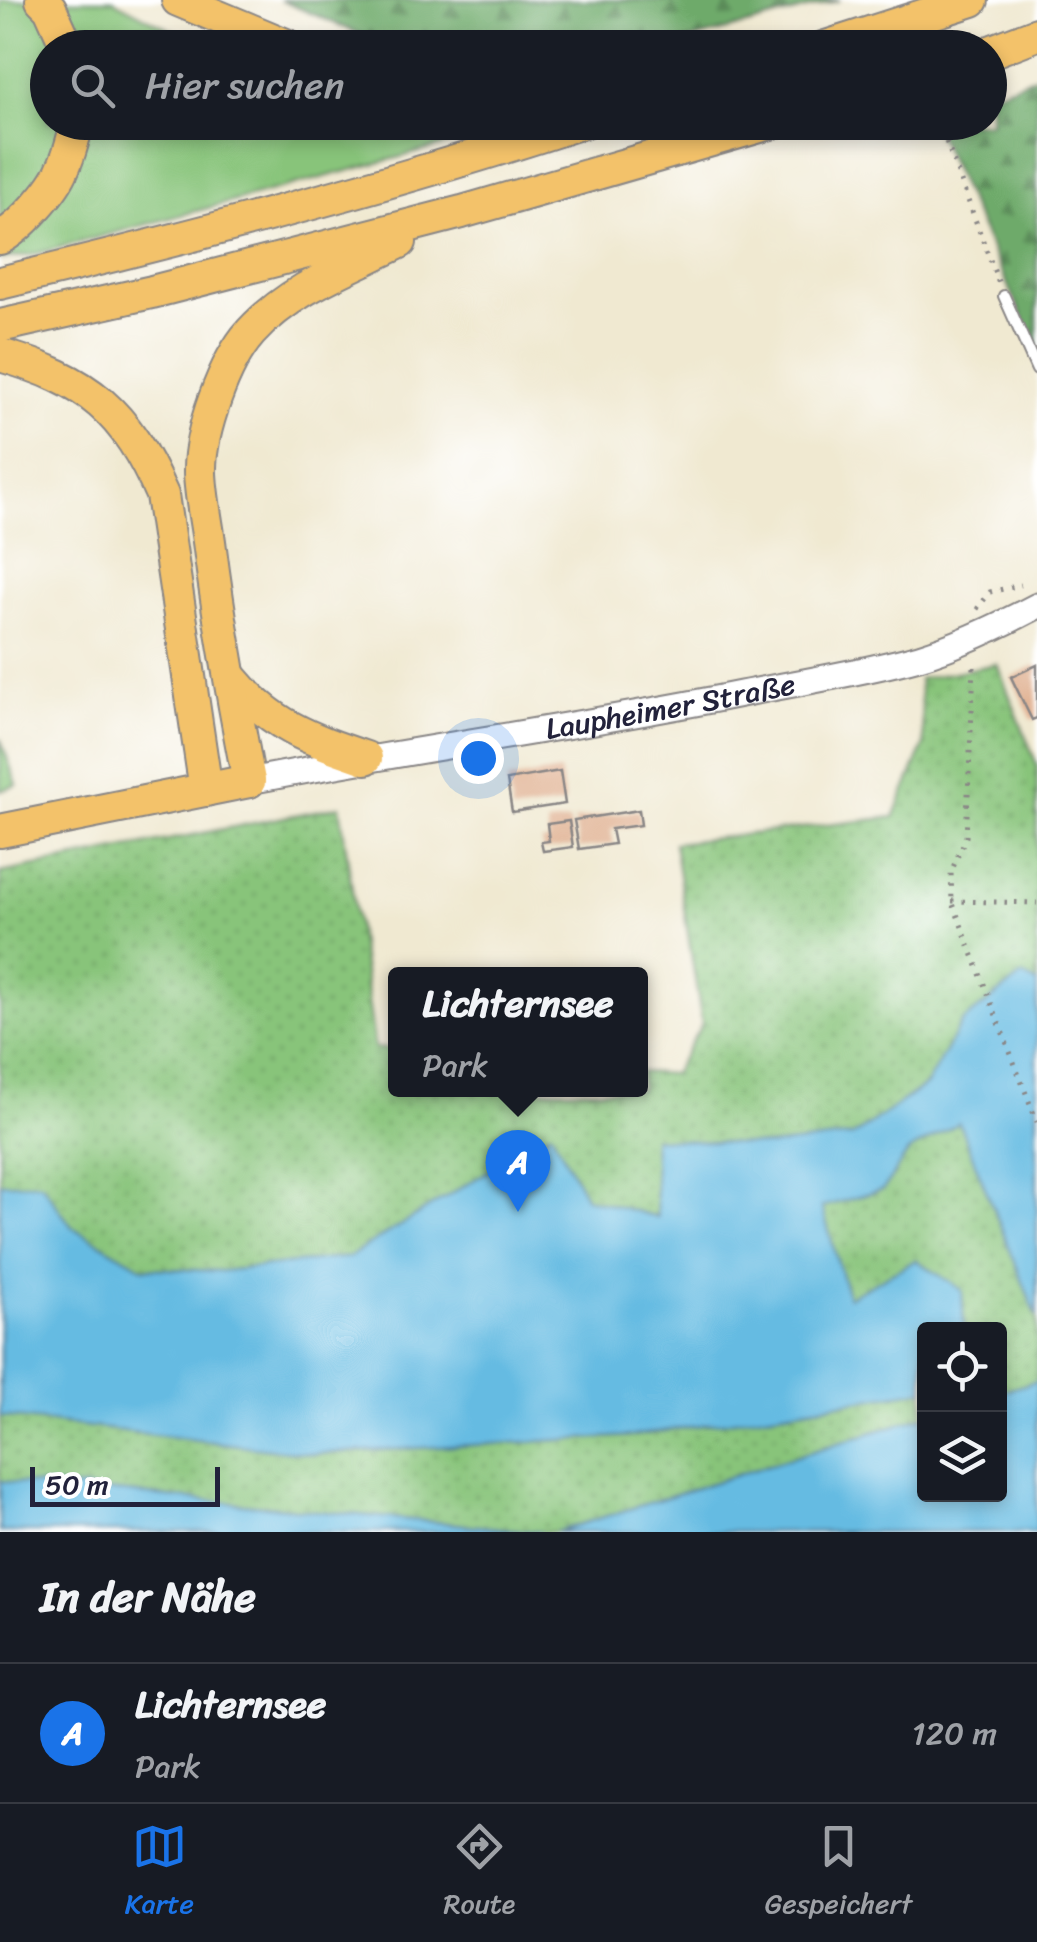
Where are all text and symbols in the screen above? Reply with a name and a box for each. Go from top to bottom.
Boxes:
search box [30,30,1007,140]
text: Hier suchen [145,52,344,119]
icon: search [65,58,120,113]
street label: Laupheimer Straße [541,657,800,756]
your location [453,733,504,784]
popup [388,967,648,1097]
text: Lichternsee [422,970,614,1037]
text: Park [422,1037,488,1094]
pin: A [486,1130,550,1212]
map controls [917,1322,1007,1502]
button: locate [917,1322,1007,1412]
button: layers [917,1412,1007,1502]
text: 50 m [45,1460,109,1509]
scale bar [30,1462,220,1506]
text: In der Nähe [40,1560,256,1634]
text: Lichternsee [135,1671,326,1738]
text: A [62,1705,83,1762]
text: 120 m [912,1705,997,1762]
text: Park [135,1738,201,1795]
tab: Karte [125,1819,194,1928]
tab: Route [443,1819,515,1928]
tab: Gespeichert [765,1819,912,1928]

